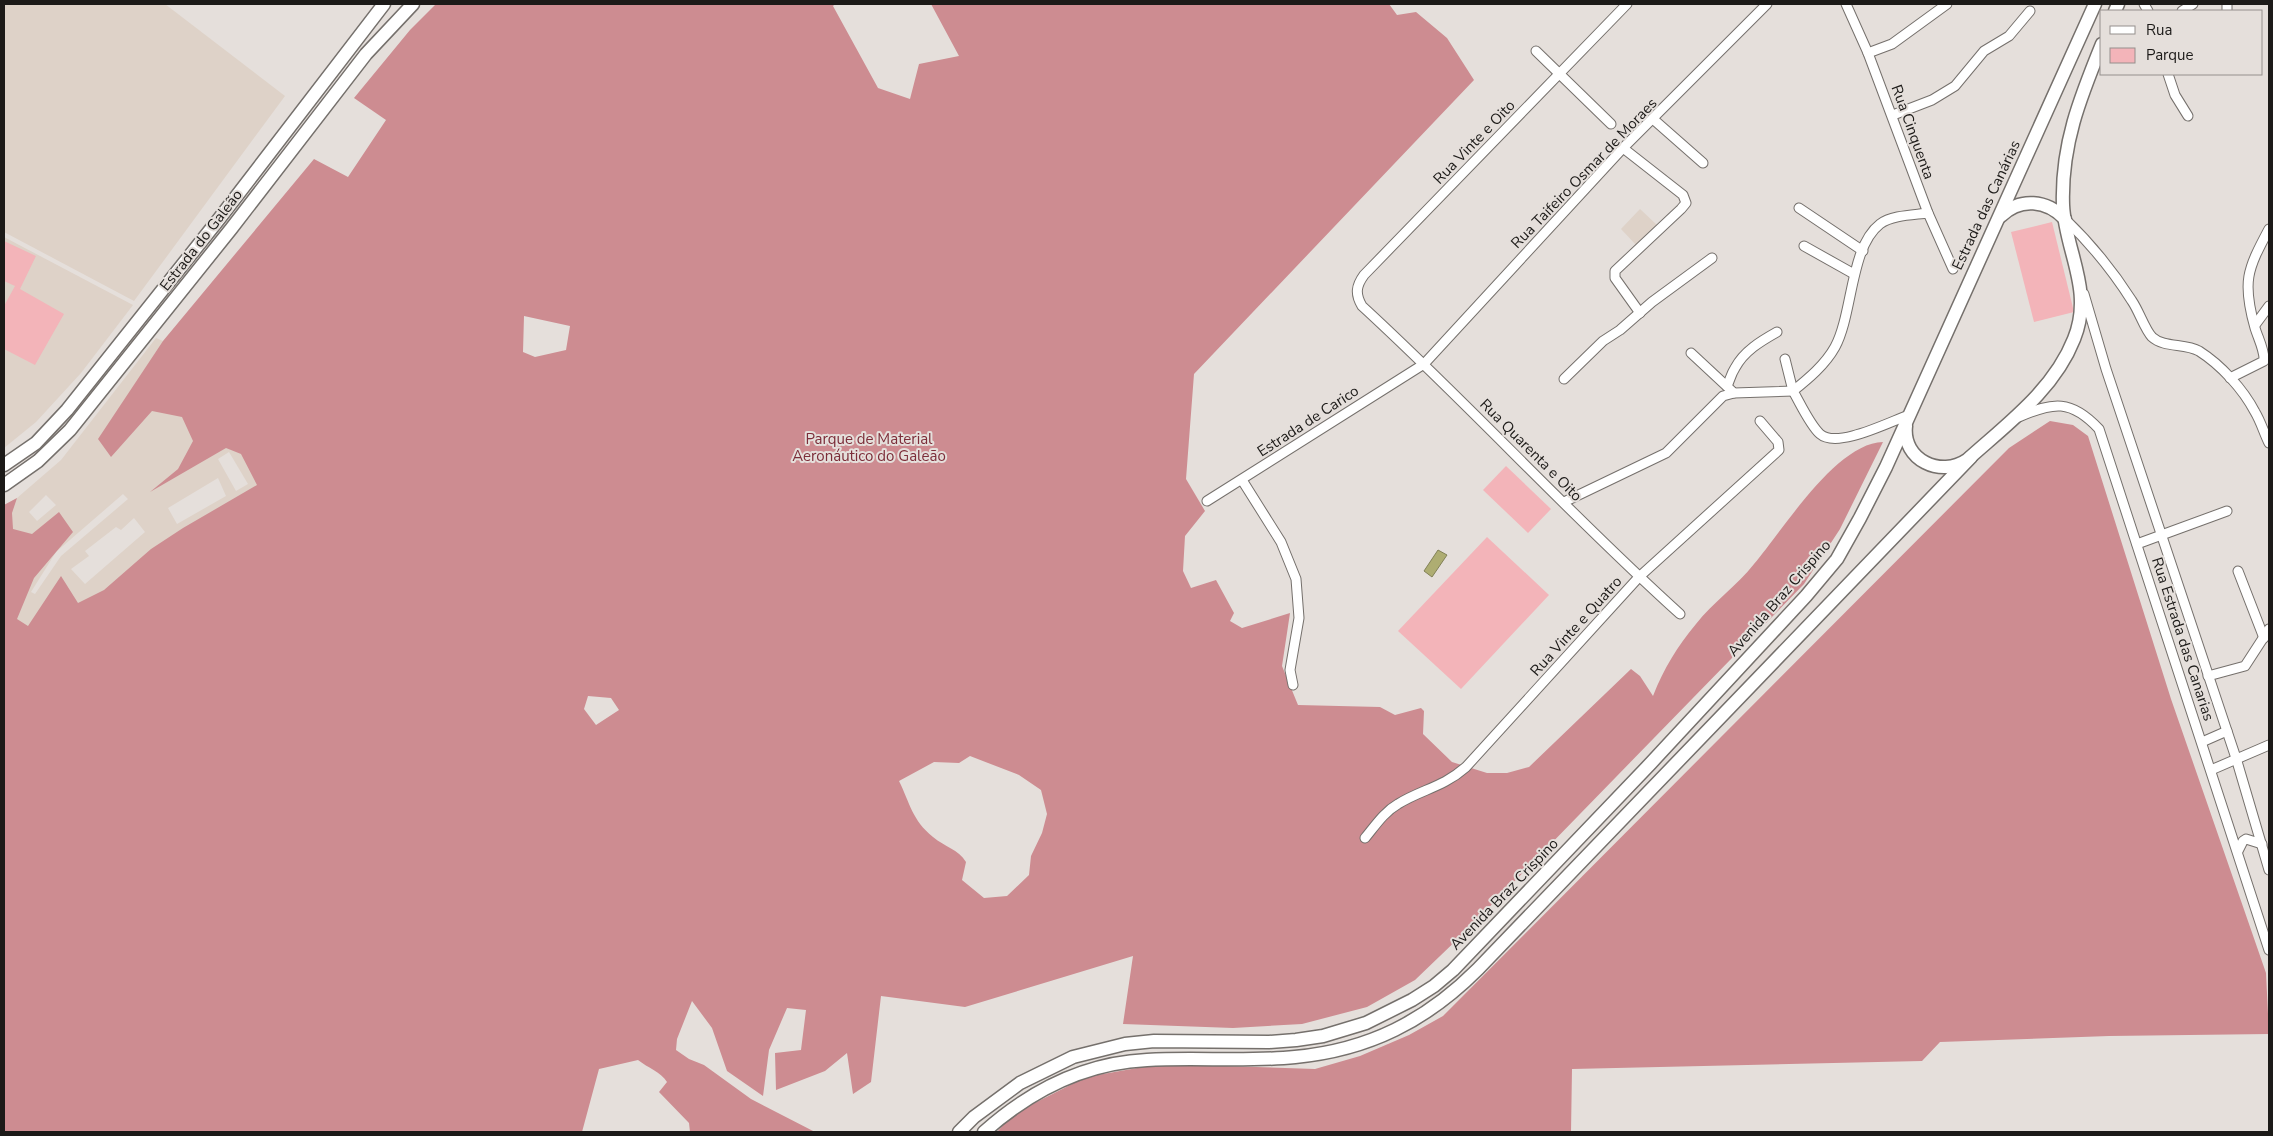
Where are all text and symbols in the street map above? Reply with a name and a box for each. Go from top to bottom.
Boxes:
legend [2100,10,2263,75]
text: Rua [2146,20,2172,40]
text: Parque [2146,45,2194,65]
street label: Rua Cinquenta [1887,82,1939,182]
street label: Rua Taifeiro Osmar de Moraes [1507,93,1661,253]
street label: Rua Vinte e Oito [1429,96,1519,188]
street label: Estrada das Canárias [1947,137,2025,273]
street label: Estrada do Galeão [155,185,247,295]
street label: Estrada de Carico [1253,381,1363,461]
street label: Rua Quarenta e Oito [1475,394,1587,506]
park label: Parque de Material Aeronáutico do Galeão [792,429,946,466]
street label: Avenida Braz Crispino [1723,536,1835,660]
street label: Rua Estrada das Canarias [2147,555,2219,723]
street label: Rua Vinte e Quatro [1526,572,1626,680]
street label: Avenida Braz Crispino [1445,834,1563,954]

